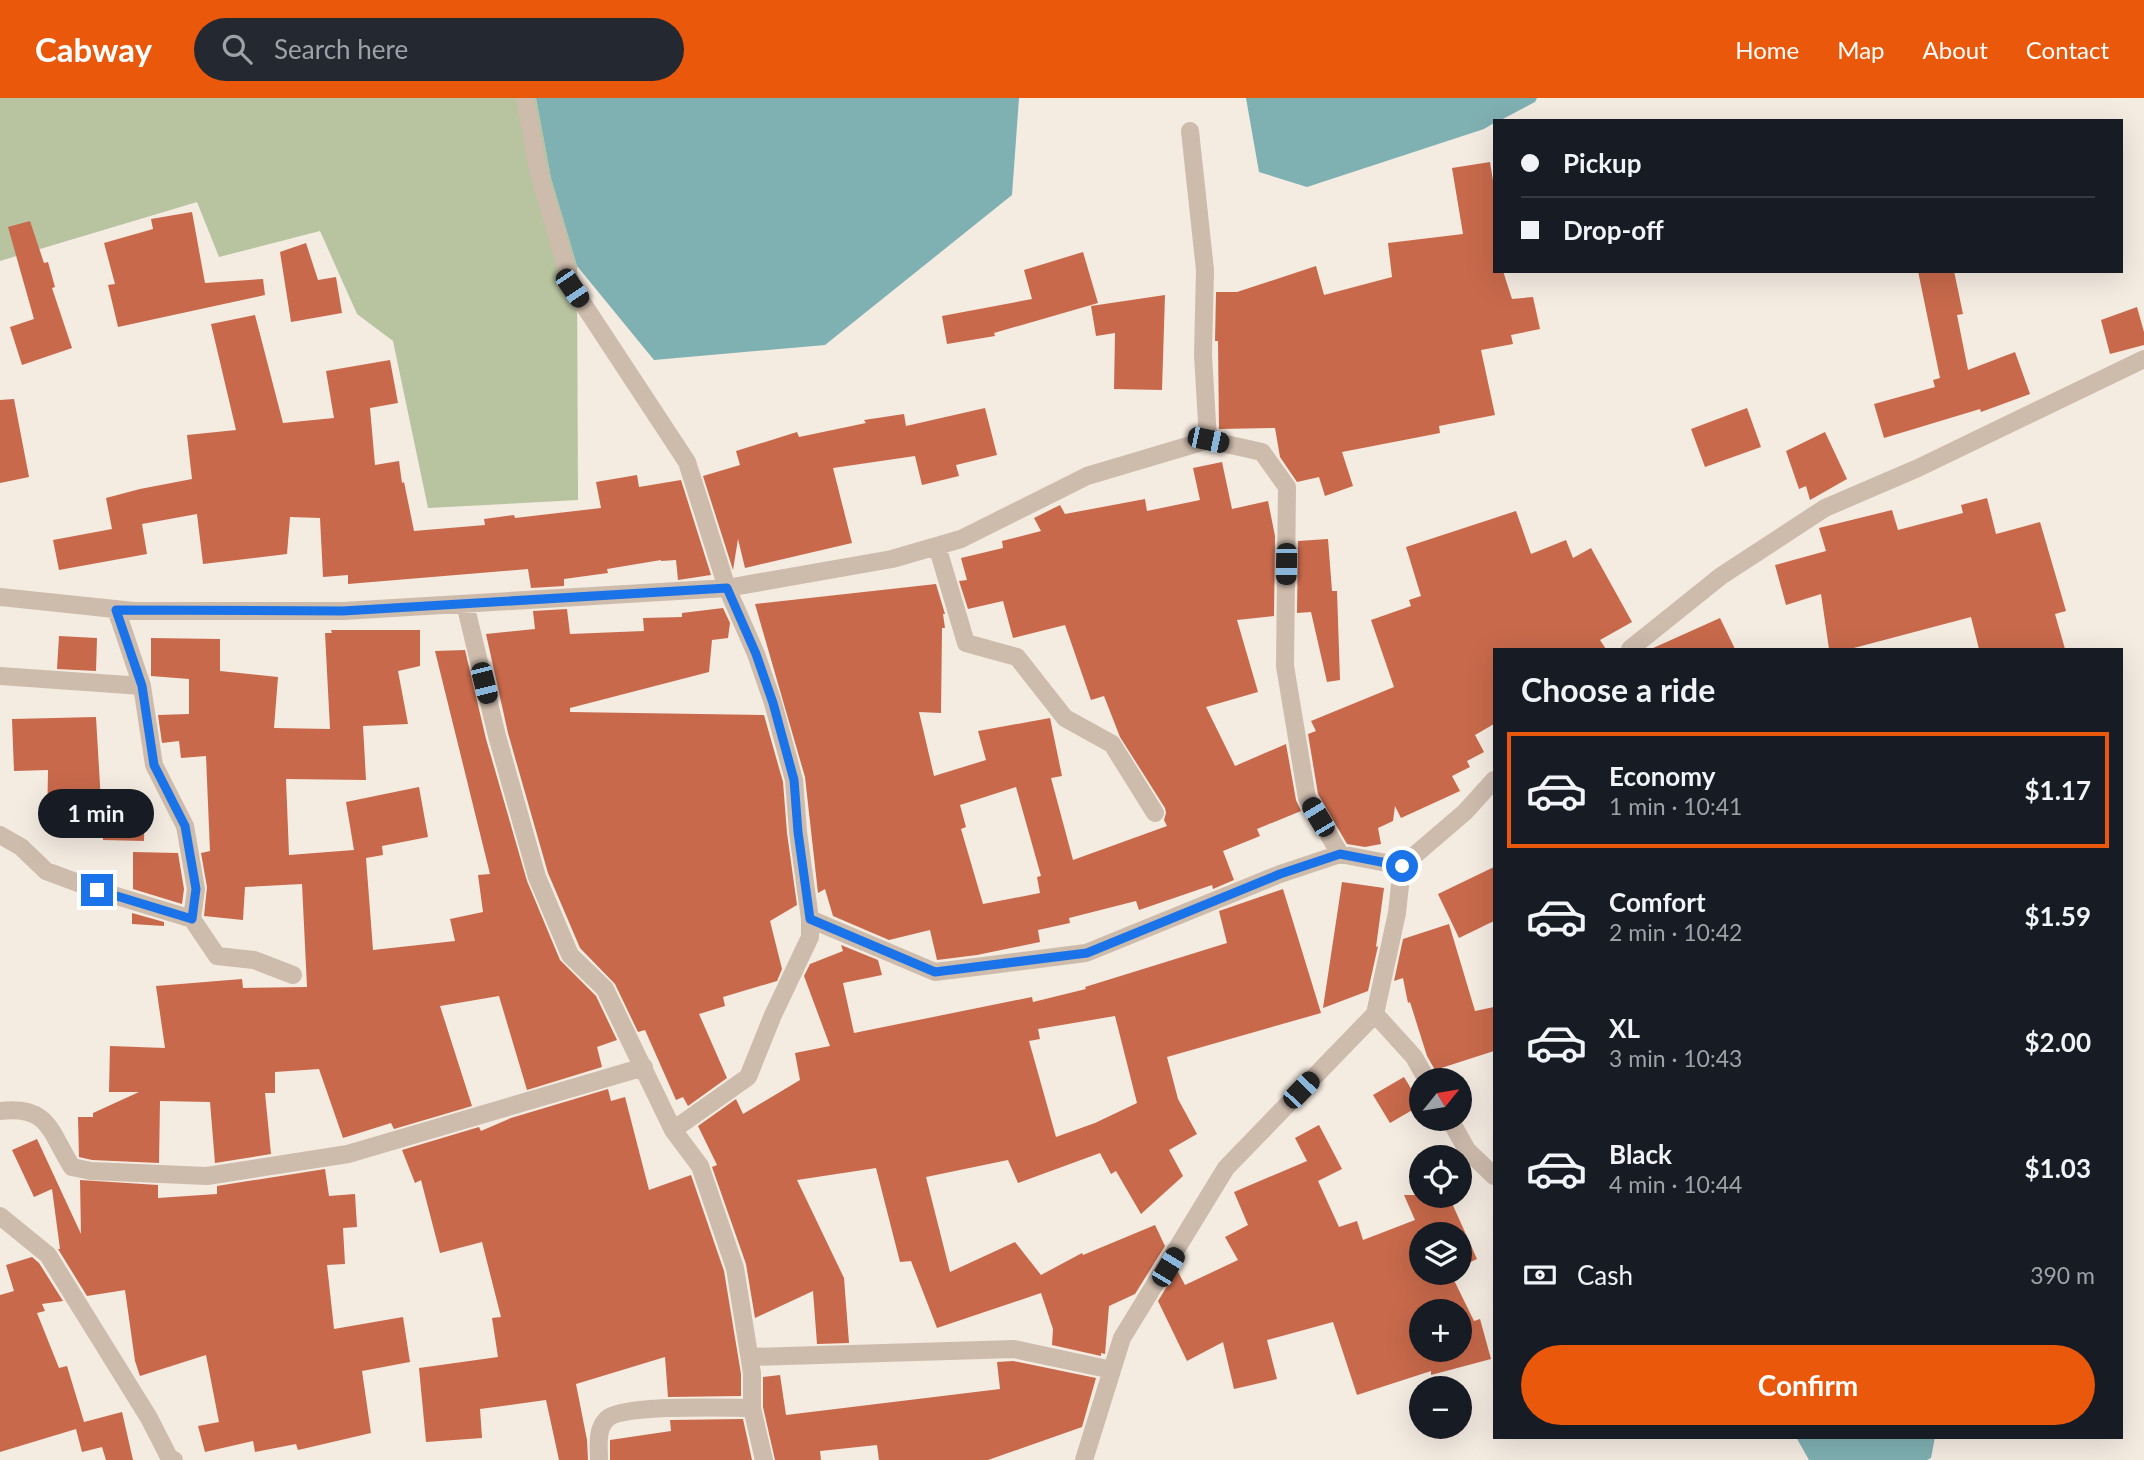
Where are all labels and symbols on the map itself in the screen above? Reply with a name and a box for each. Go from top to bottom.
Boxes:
car [552,265,593,311]
car [1186,425,1231,455]
car [1276,543,1297,585]
car [469,660,500,706]
callout: 1 min [39,788,155,838]
car [1299,794,1338,840]
route start [1386,850,1418,882]
route end [81,874,113,906]
car [1279,1068,1324,1112]
north arrow [1409,1068,1472,1130]
car [1149,1244,1188,1290]

